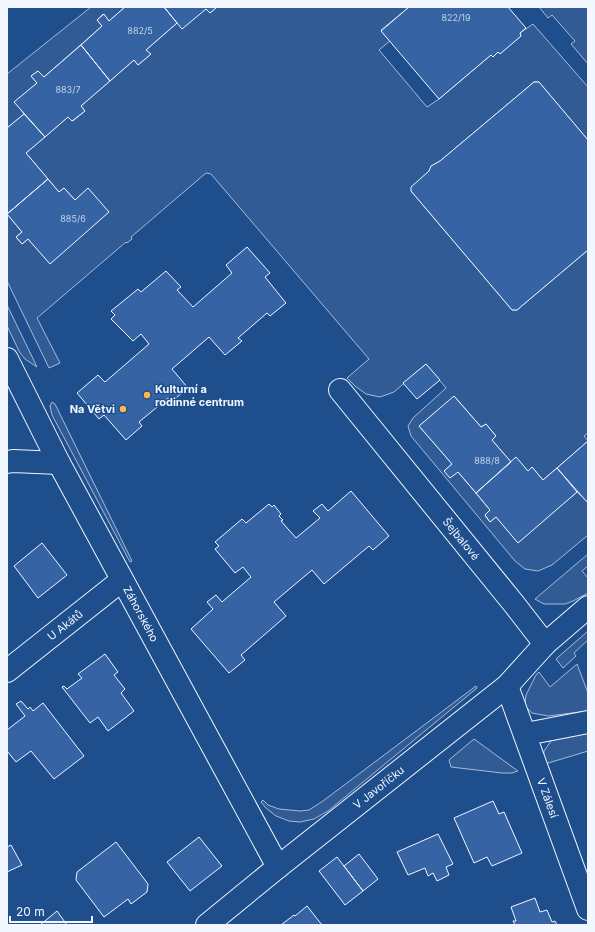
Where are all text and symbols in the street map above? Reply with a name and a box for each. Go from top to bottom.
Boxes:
house number: 822/19 [441,12,471,23]
house number: 882/5 [127,25,153,36]
house number: 883/7 [55,84,81,95]
house number: 885/6 [60,213,86,224]
place label: Kulturní a rodinné centrum [155,382,244,409]
marker: Kulturní a rodinné centrum [142,390,152,400]
place label: Na Větvi [70,402,115,416]
marker: Na Větvi [118,404,128,414]
house number: 888/8 [474,455,500,466]
street label: Šejbalové [440,515,483,563]
street label: Záhorského [120,584,162,645]
street label: U Akátů [45,607,86,643]
street label: V Javoříčku [350,763,407,812]
street label: V Zálesí [534,776,561,820]
scale bar [10,898,92,924]
text: 20 m [16,904,45,919]

